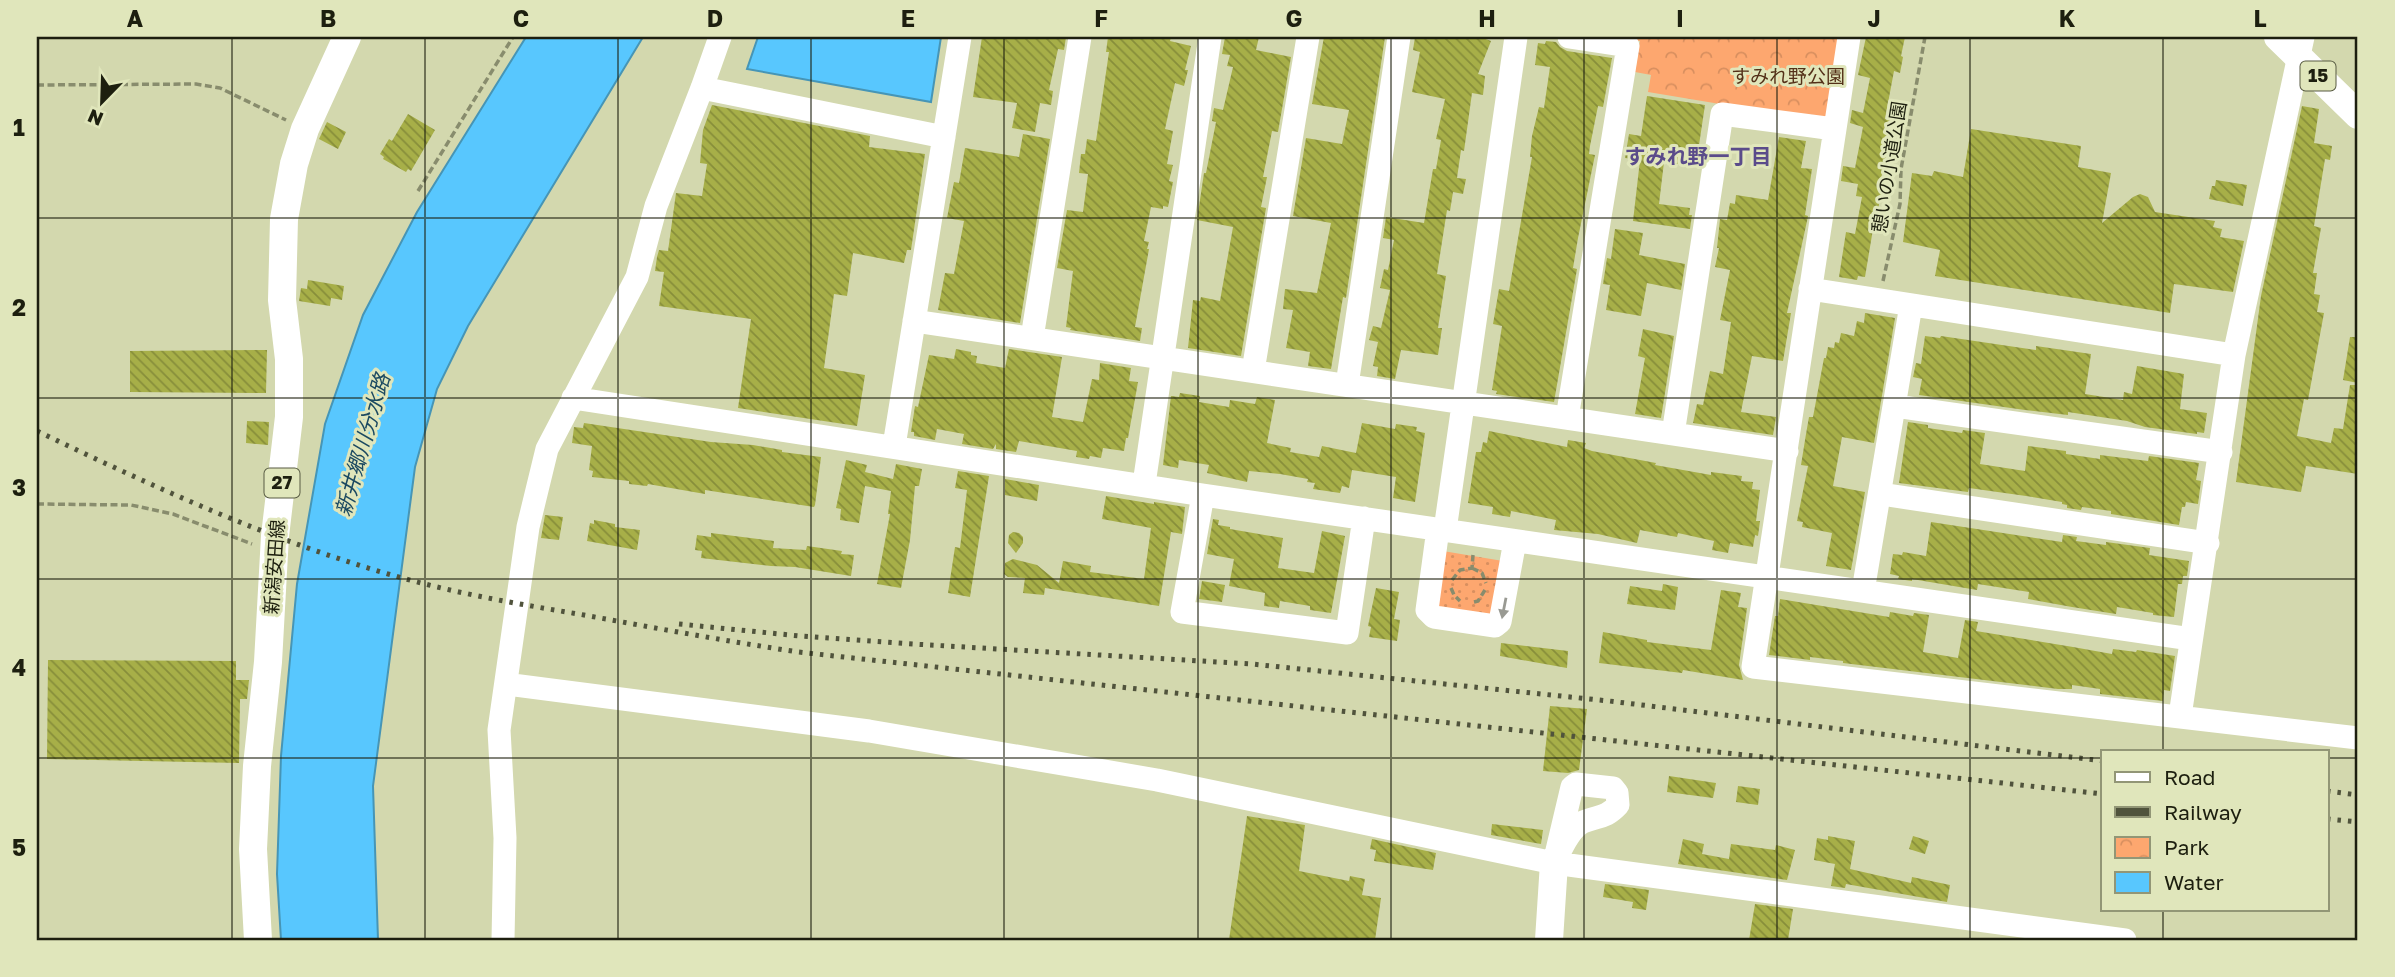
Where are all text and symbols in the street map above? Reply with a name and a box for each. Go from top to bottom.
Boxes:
text: A [127,4,144,32]
text: B [320,4,336,32]
text: C [513,4,529,32]
text: D [707,4,723,32]
text: E [901,4,915,32]
text: F [1094,4,1108,32]
text: G [1286,4,1302,32]
text: H [1478,4,1496,32]
text: I [1676,4,1684,32]
text: J [1867,4,1881,32]
text: K [2059,4,2076,32]
text: L [2253,4,2267,32]
road number: 15 [2300,62,2336,90]
park label: すみれ野公園 [1731,64,1845,87]
north arrow [66,66,136,136]
street label: 憩いの小道公園 [1867,99,1910,234]
text: N [84,105,106,132]
text: 1 [13,113,25,141]
district label: すみれ野一丁目 [1625,143,1772,169]
text: 2 [12,293,26,321]
water label: 新井郷川分水路 [329,369,395,519]
road number: 27 [264,468,300,498]
text: 3 [12,473,26,501]
street label: 新潟安田線 [259,519,288,615]
one-way arrow [1498,597,1509,619]
text: 4 [12,653,26,681]
legend [2101,750,2328,911]
text: Road [2164,764,2215,790]
text: Railway [2164,799,2242,825]
text: 5 [12,833,26,861]
text: Park [2164,834,2210,860]
text: Water [2164,869,2224,895]

